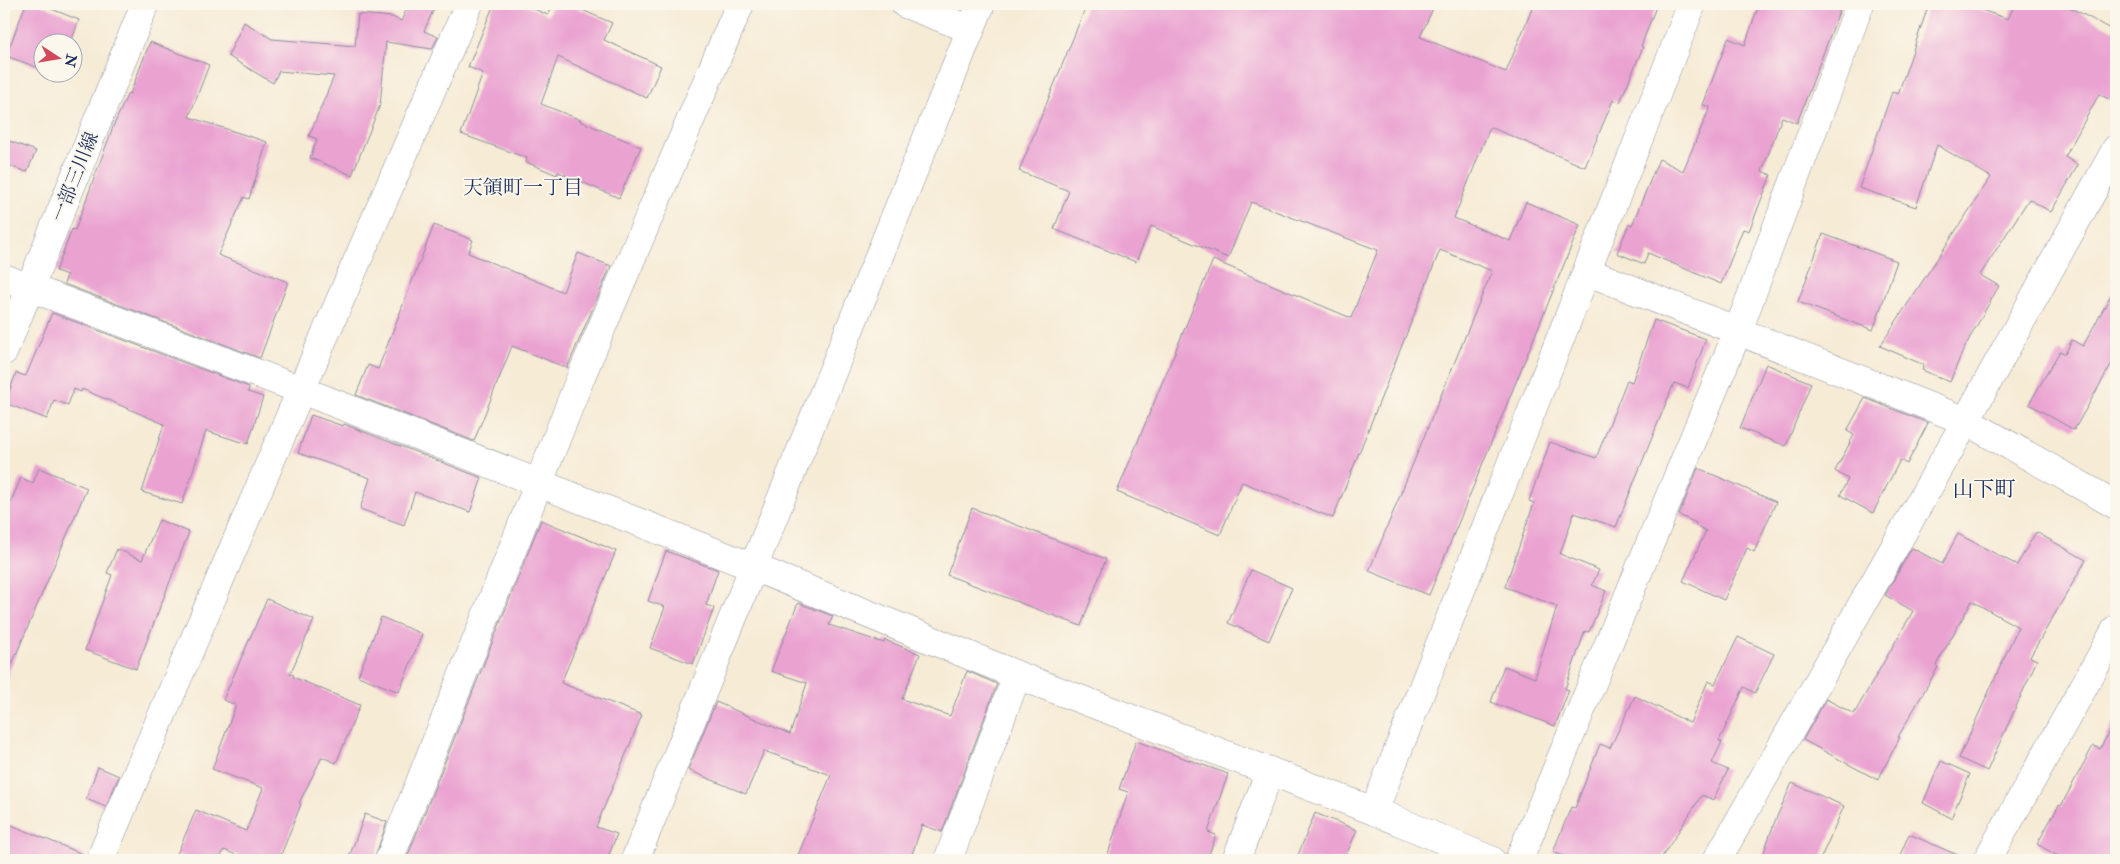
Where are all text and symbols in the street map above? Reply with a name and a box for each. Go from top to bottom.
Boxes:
north arrow [32,32,82,82]
text: N [61,52,80,69]
street label: 一部三川線 [46,128,104,226]
district label: 天領町一丁目 [463,175,583,200]
district label: 山下町 [1953,476,2016,503]

